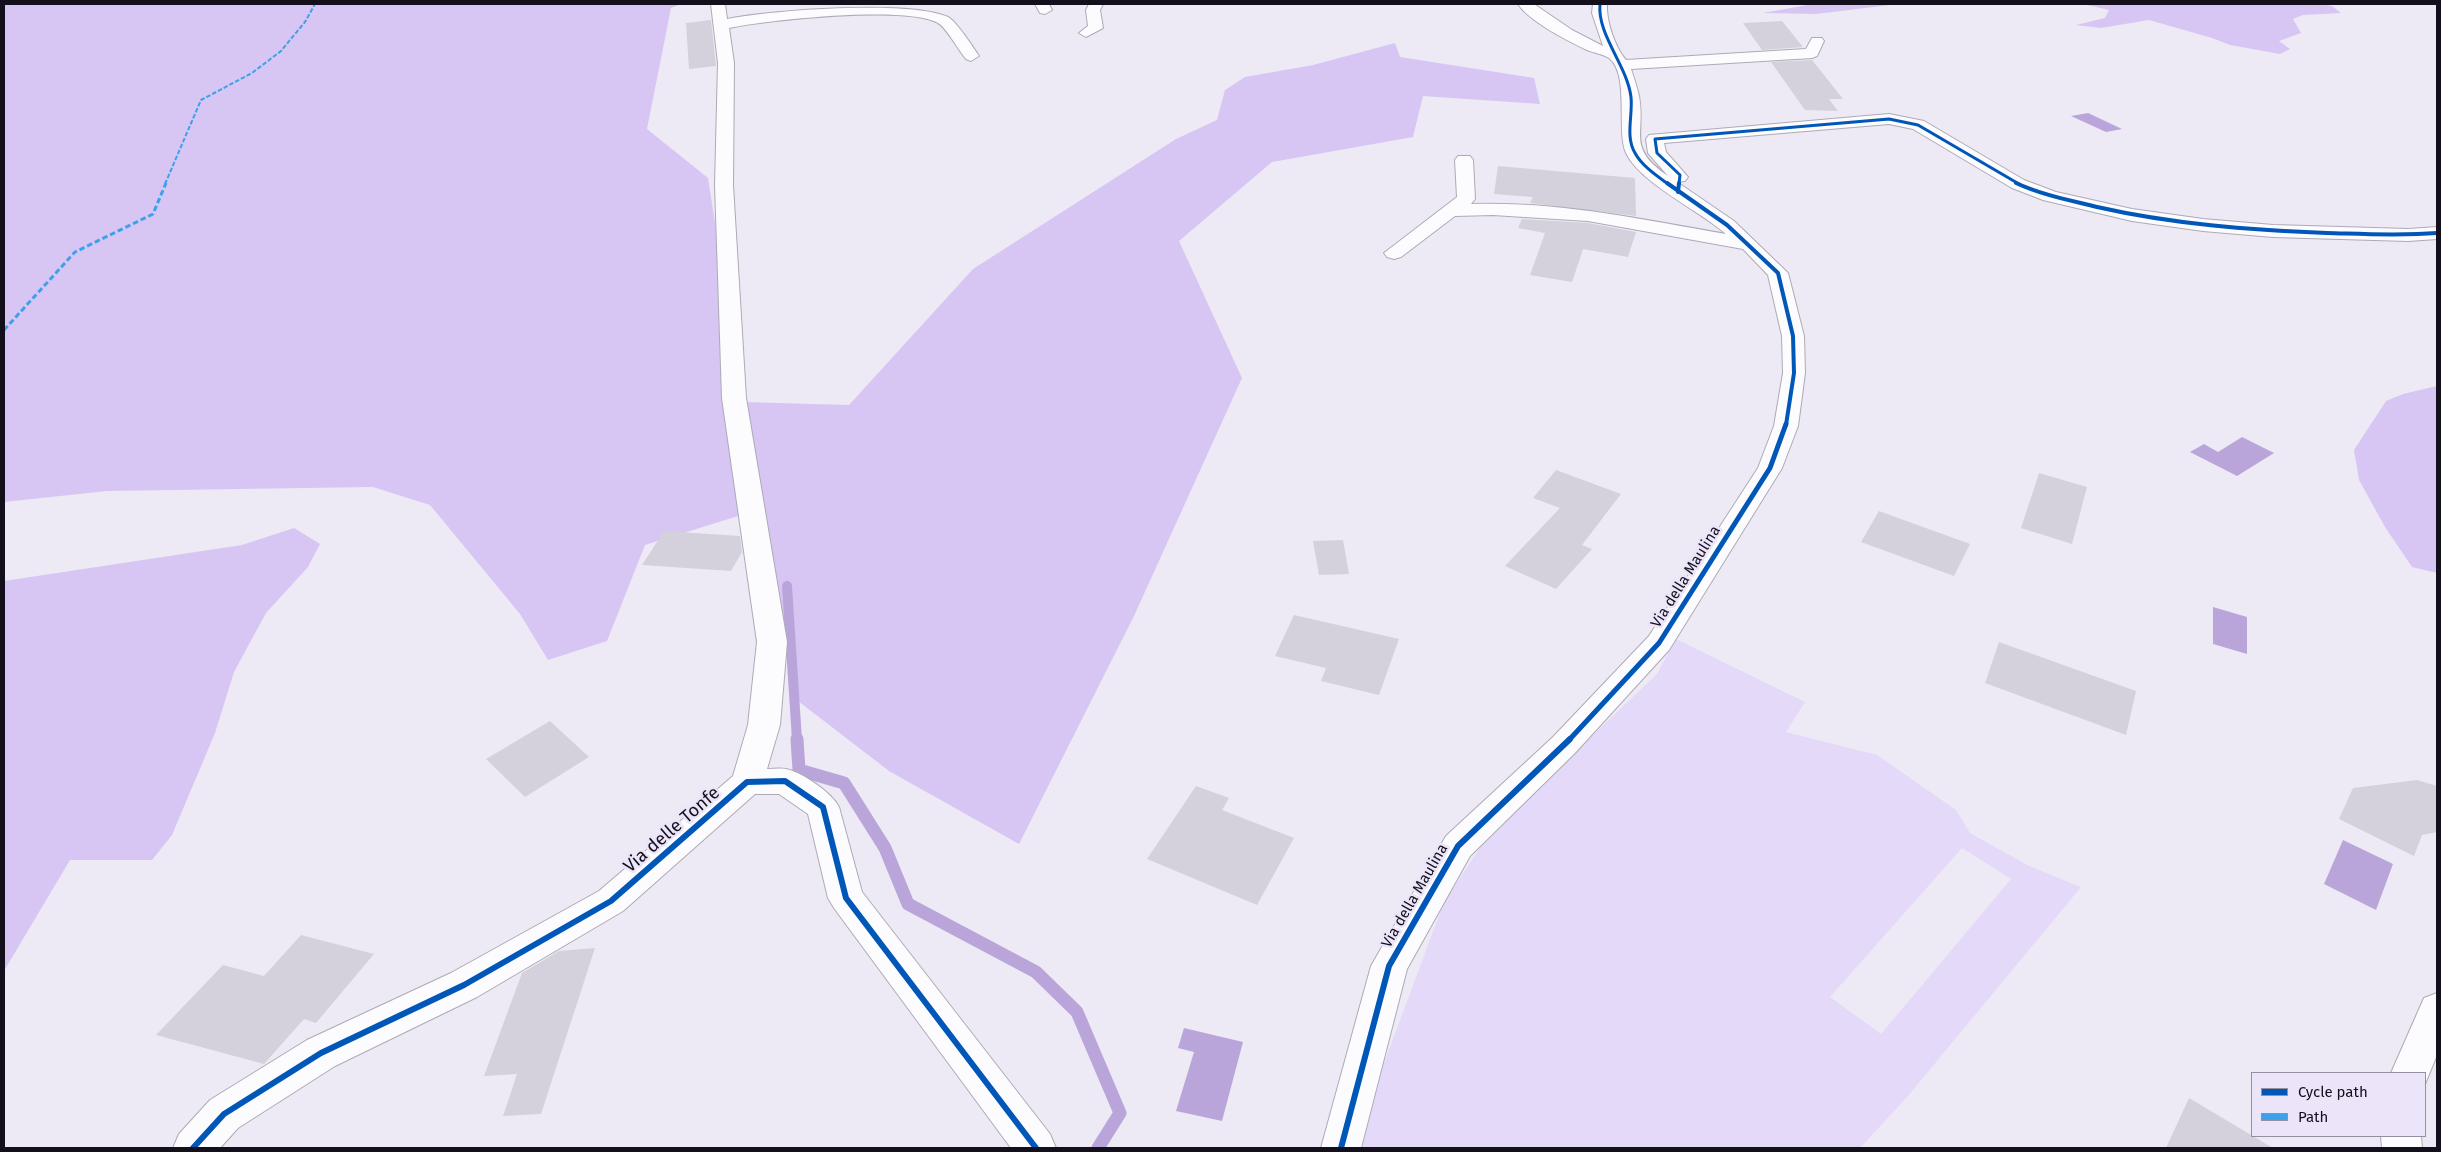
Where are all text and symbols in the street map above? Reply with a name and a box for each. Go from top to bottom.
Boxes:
street label: Via della Maulina [1647,523,1725,631]
street label: Via delle Tonfe [620,782,724,878]
street label: Via della Maulina [1378,841,1452,951]
legend [2251,1072,2426,1137]
text: Cycle path [2298,1083,2368,1101]
text: Path [2298,1108,2328,1126]

